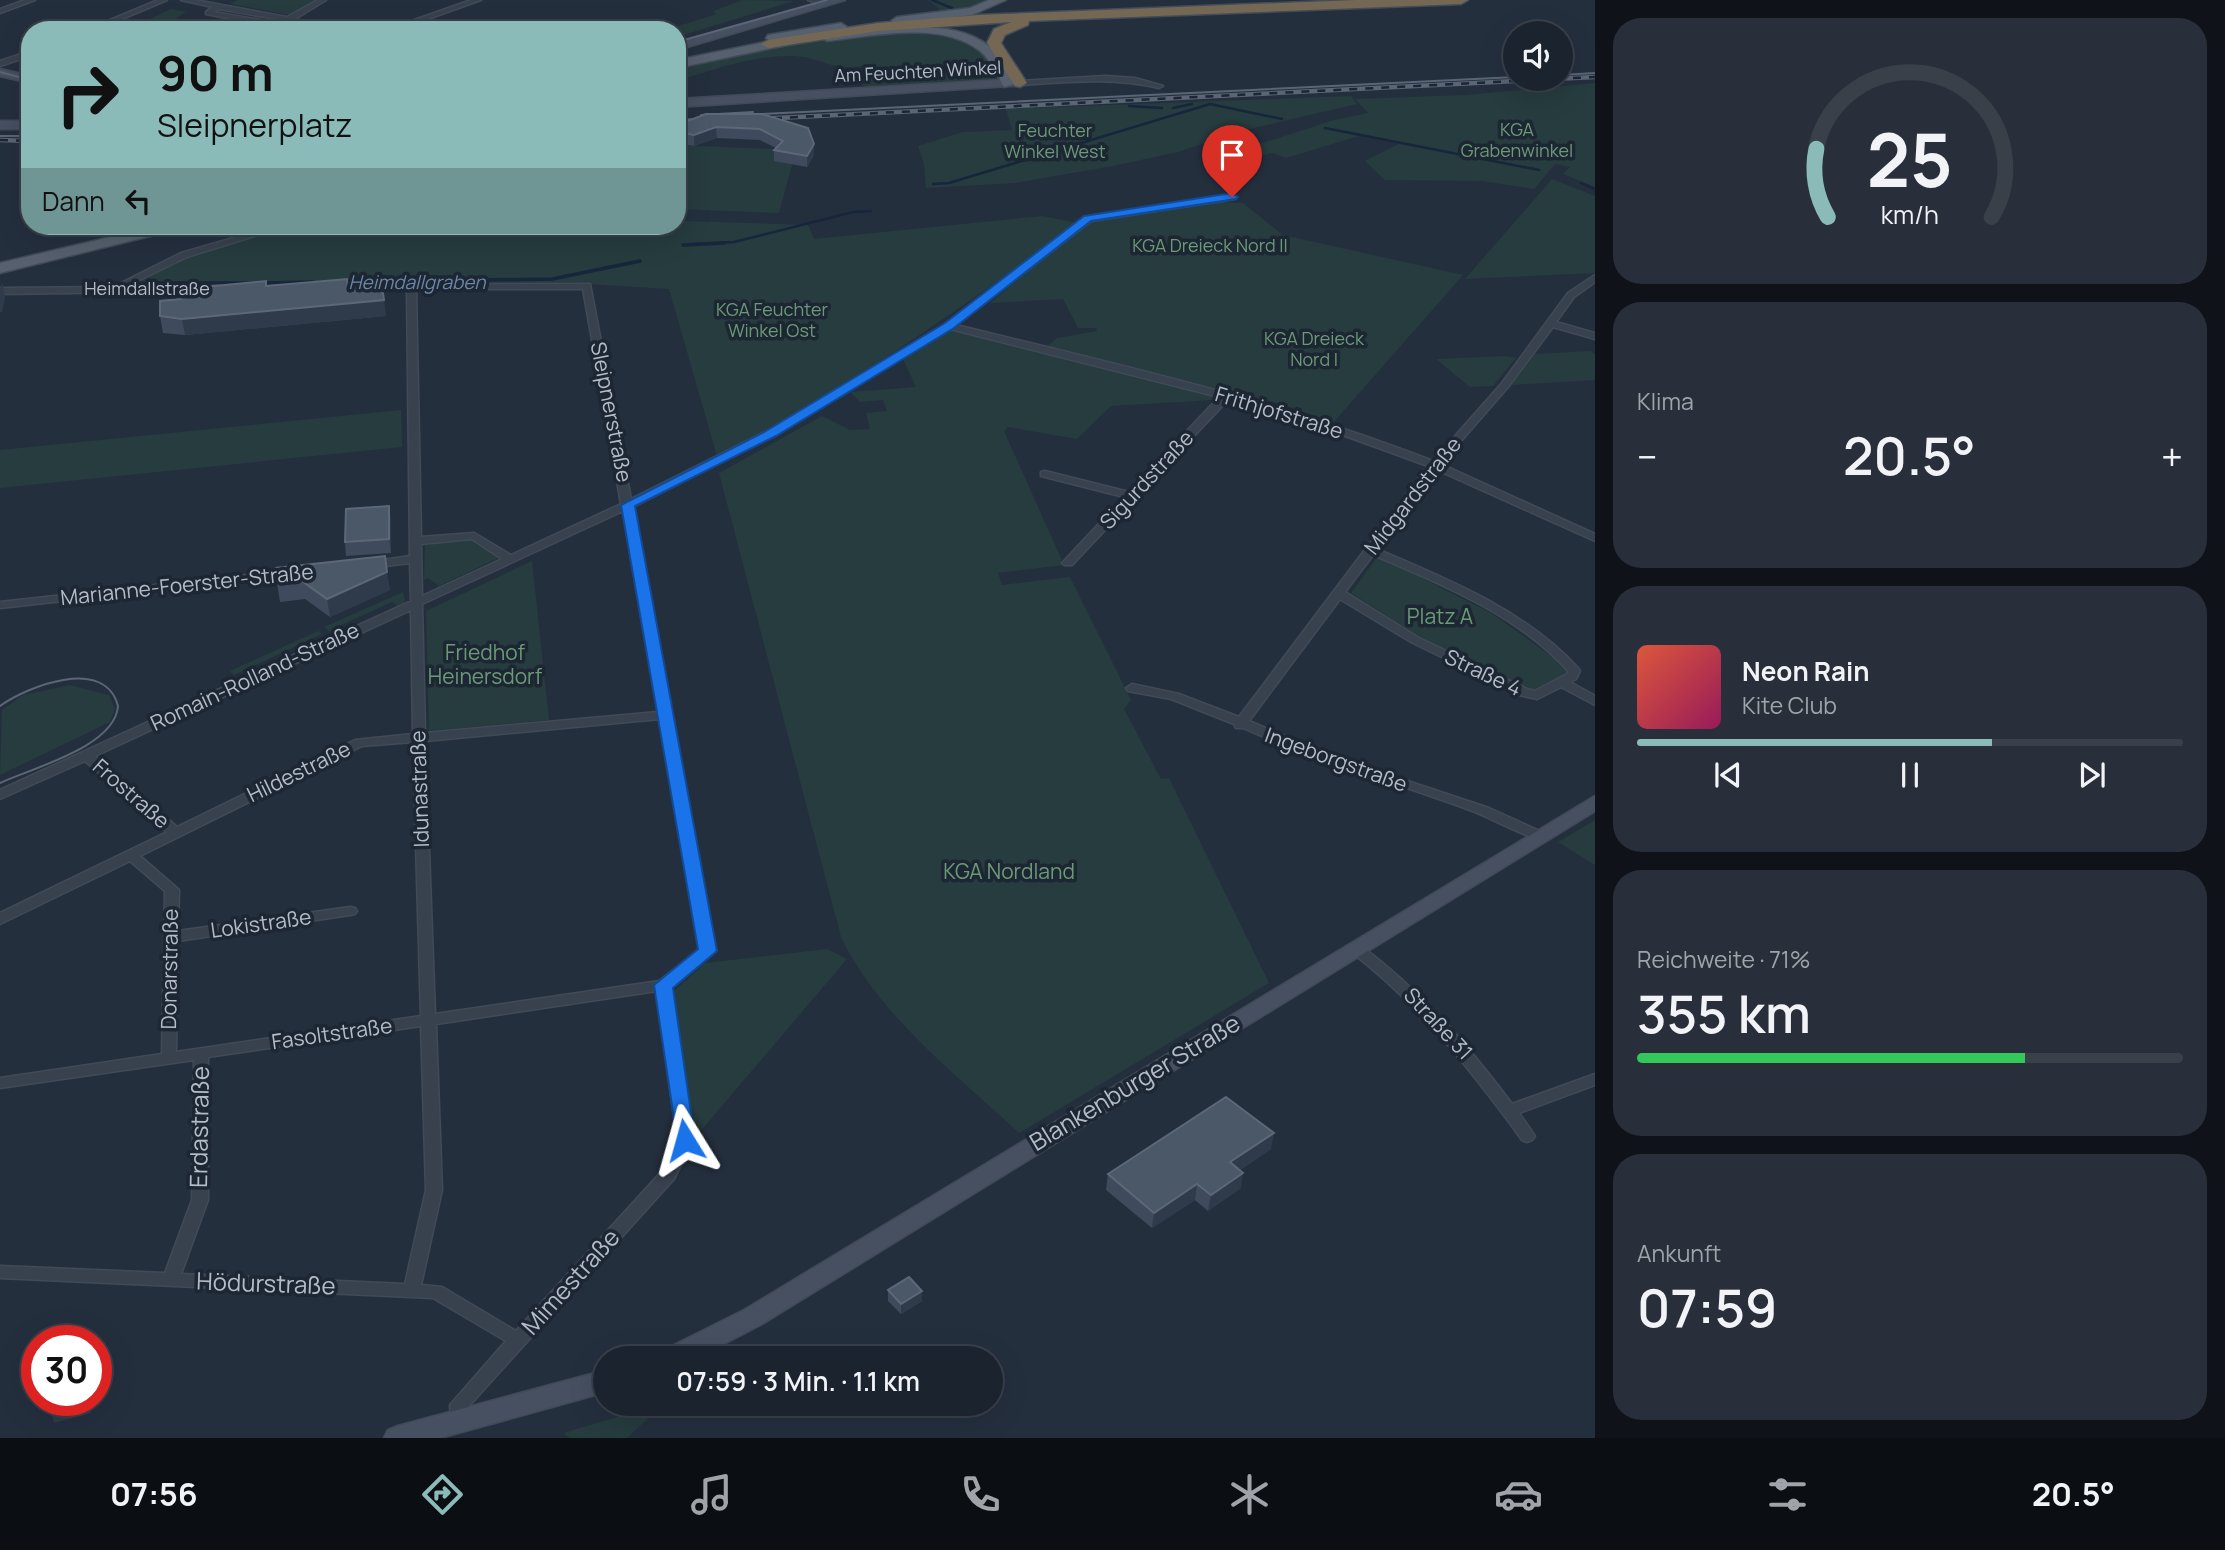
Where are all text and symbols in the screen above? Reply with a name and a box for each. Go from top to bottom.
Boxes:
map controls [1503,21,1573,91]
button: sound [1503,21,1573,91]
text: 90 m [157,39,274,106]
icon: right [42,49,133,140]
street label: Am Feuchten Winkel [834,55,1002,87]
text: Sleipnerplatz [157,103,352,147]
text: 25 [1867,109,1953,209]
park label: KGA Grabenwinkel [1461,117,1573,162]
park label: Feuchter Winkel West [1004,118,1106,163]
pin [1202,125,1262,197]
icon: arrive [1213,136,1251,174]
icon: left [119,182,157,220]
text: Dann [42,183,105,219]
text: km/h [1881,197,1939,232]
park label: KGA Dreieck Nord II [1132,233,1288,257]
water label: Heimdallgraben [349,269,486,295]
street label: Heimdallstraße [84,276,210,300]
park label: KGA Feuchter Winkel Ost [716,297,828,342]
park label: KGA Dreieck Nord I [1264,326,1365,371]
street label: Sleipnerstraße [585,339,639,484]
street label: Frithjofstraße [1212,379,1347,445]
text: Klima [1637,385,1694,417]
text: 20.5° [1843,420,1976,491]
street label: Sigurdstraße [1093,424,1199,535]
text: − [1637,430,1658,482]
text: + [2161,430,2183,482]
street label: Midgardstraße [1357,431,1467,560]
street label: Marianne-Foerster-Straße [59,557,315,611]
park label: Platz A [1407,602,1473,630]
street label: Romain-Rolland-Straße [146,615,363,737]
park label: Friedhof Heinersdorf [428,638,543,690]
street label: Straße 4 [1441,642,1526,702]
text: Neon Rain [1742,653,1870,689]
text: Kite Club [1742,689,1837,721]
street label: Ingeborgstraße [1261,720,1411,798]
street label: Idunastraße [403,730,435,848]
street label: Hildestraße [242,734,355,808]
street label: Frostraße [87,752,176,834]
icon: previous [1709,756,1747,794]
icon: pause [1891,756,1929,794]
icon: next [2073,756,2111,794]
park label: KGA Nordland [943,857,1075,885]
street label: Lokistraße [209,902,313,944]
street label: Donarstraße [154,908,184,1030]
text: Reichweite · 71% [1637,943,1811,975]
text: 355 km [1637,978,1811,1049]
street label: Straße 31 [1398,981,1479,1065]
street label: Blankenburger Straße [1023,1006,1246,1158]
street label: Fasoltstraße [270,1011,394,1055]
street label: Erdastraße [181,1066,216,1188]
position arrow [648,1103,722,1177]
street label: Mimestraße [513,1221,626,1341]
text: Ankunft [1637,1237,1721,1269]
street label: Hödurstraße [196,1264,336,1301]
text: 07:59 [1637,1272,1777,1343]
speed limit sign: 30 [21,1325,112,1416]
text: 07:59 · 3 Min. · 1.1 km [676,1363,920,1399]
icon: directions [418,1470,467,1519]
icon: music [687,1470,736,1519]
icon: phone [956,1470,1005,1519]
icon: climate [1225,1470,1274,1519]
icon: car [1494,1470,1543,1519]
icon: filters [1763,1470,1812,1519]
text: 07:56 [110,1472,198,1516]
text: 20.5° [2032,1472,2115,1516]

